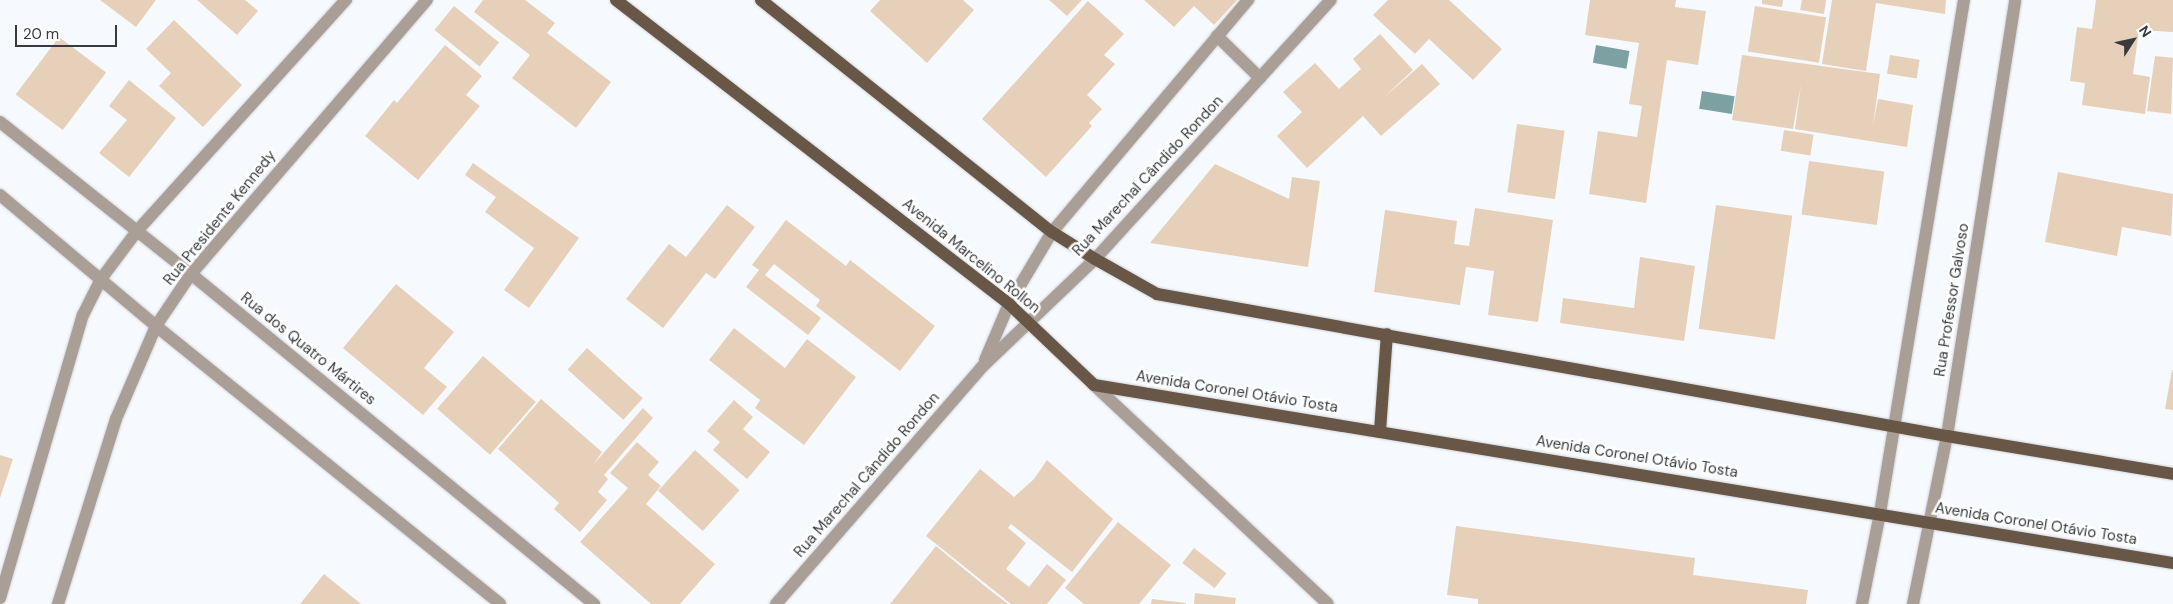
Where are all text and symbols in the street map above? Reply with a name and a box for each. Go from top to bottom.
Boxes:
scale bar [18,15,120,47]
north arrow [2108,15,2158,65]
text: N [2135,22,2156,41]
text: 20 m [23,24,59,44]
street label: Rua Marechal Cândido Rondon [1069,92,1227,260]
street label: Rua Presidente Kennedy [160,147,280,289]
street label: Avenida Marcelino Rollon [898,195,1044,317]
street label: Rua Professor Galvoso [1931,222,1973,378]
street label: Rua dos Quatro Mártires [237,289,379,409]
street label: Avenida Coronel Otávio Tosta [1135,367,1339,417]
street label: Rua Marechal Cândido Rondon [790,389,944,561]
street label: Avenida Coronel Otávio Tosta [1535,432,1739,482]
street label: Avenida Coronel Otávio Tosta [1934,499,2138,549]

